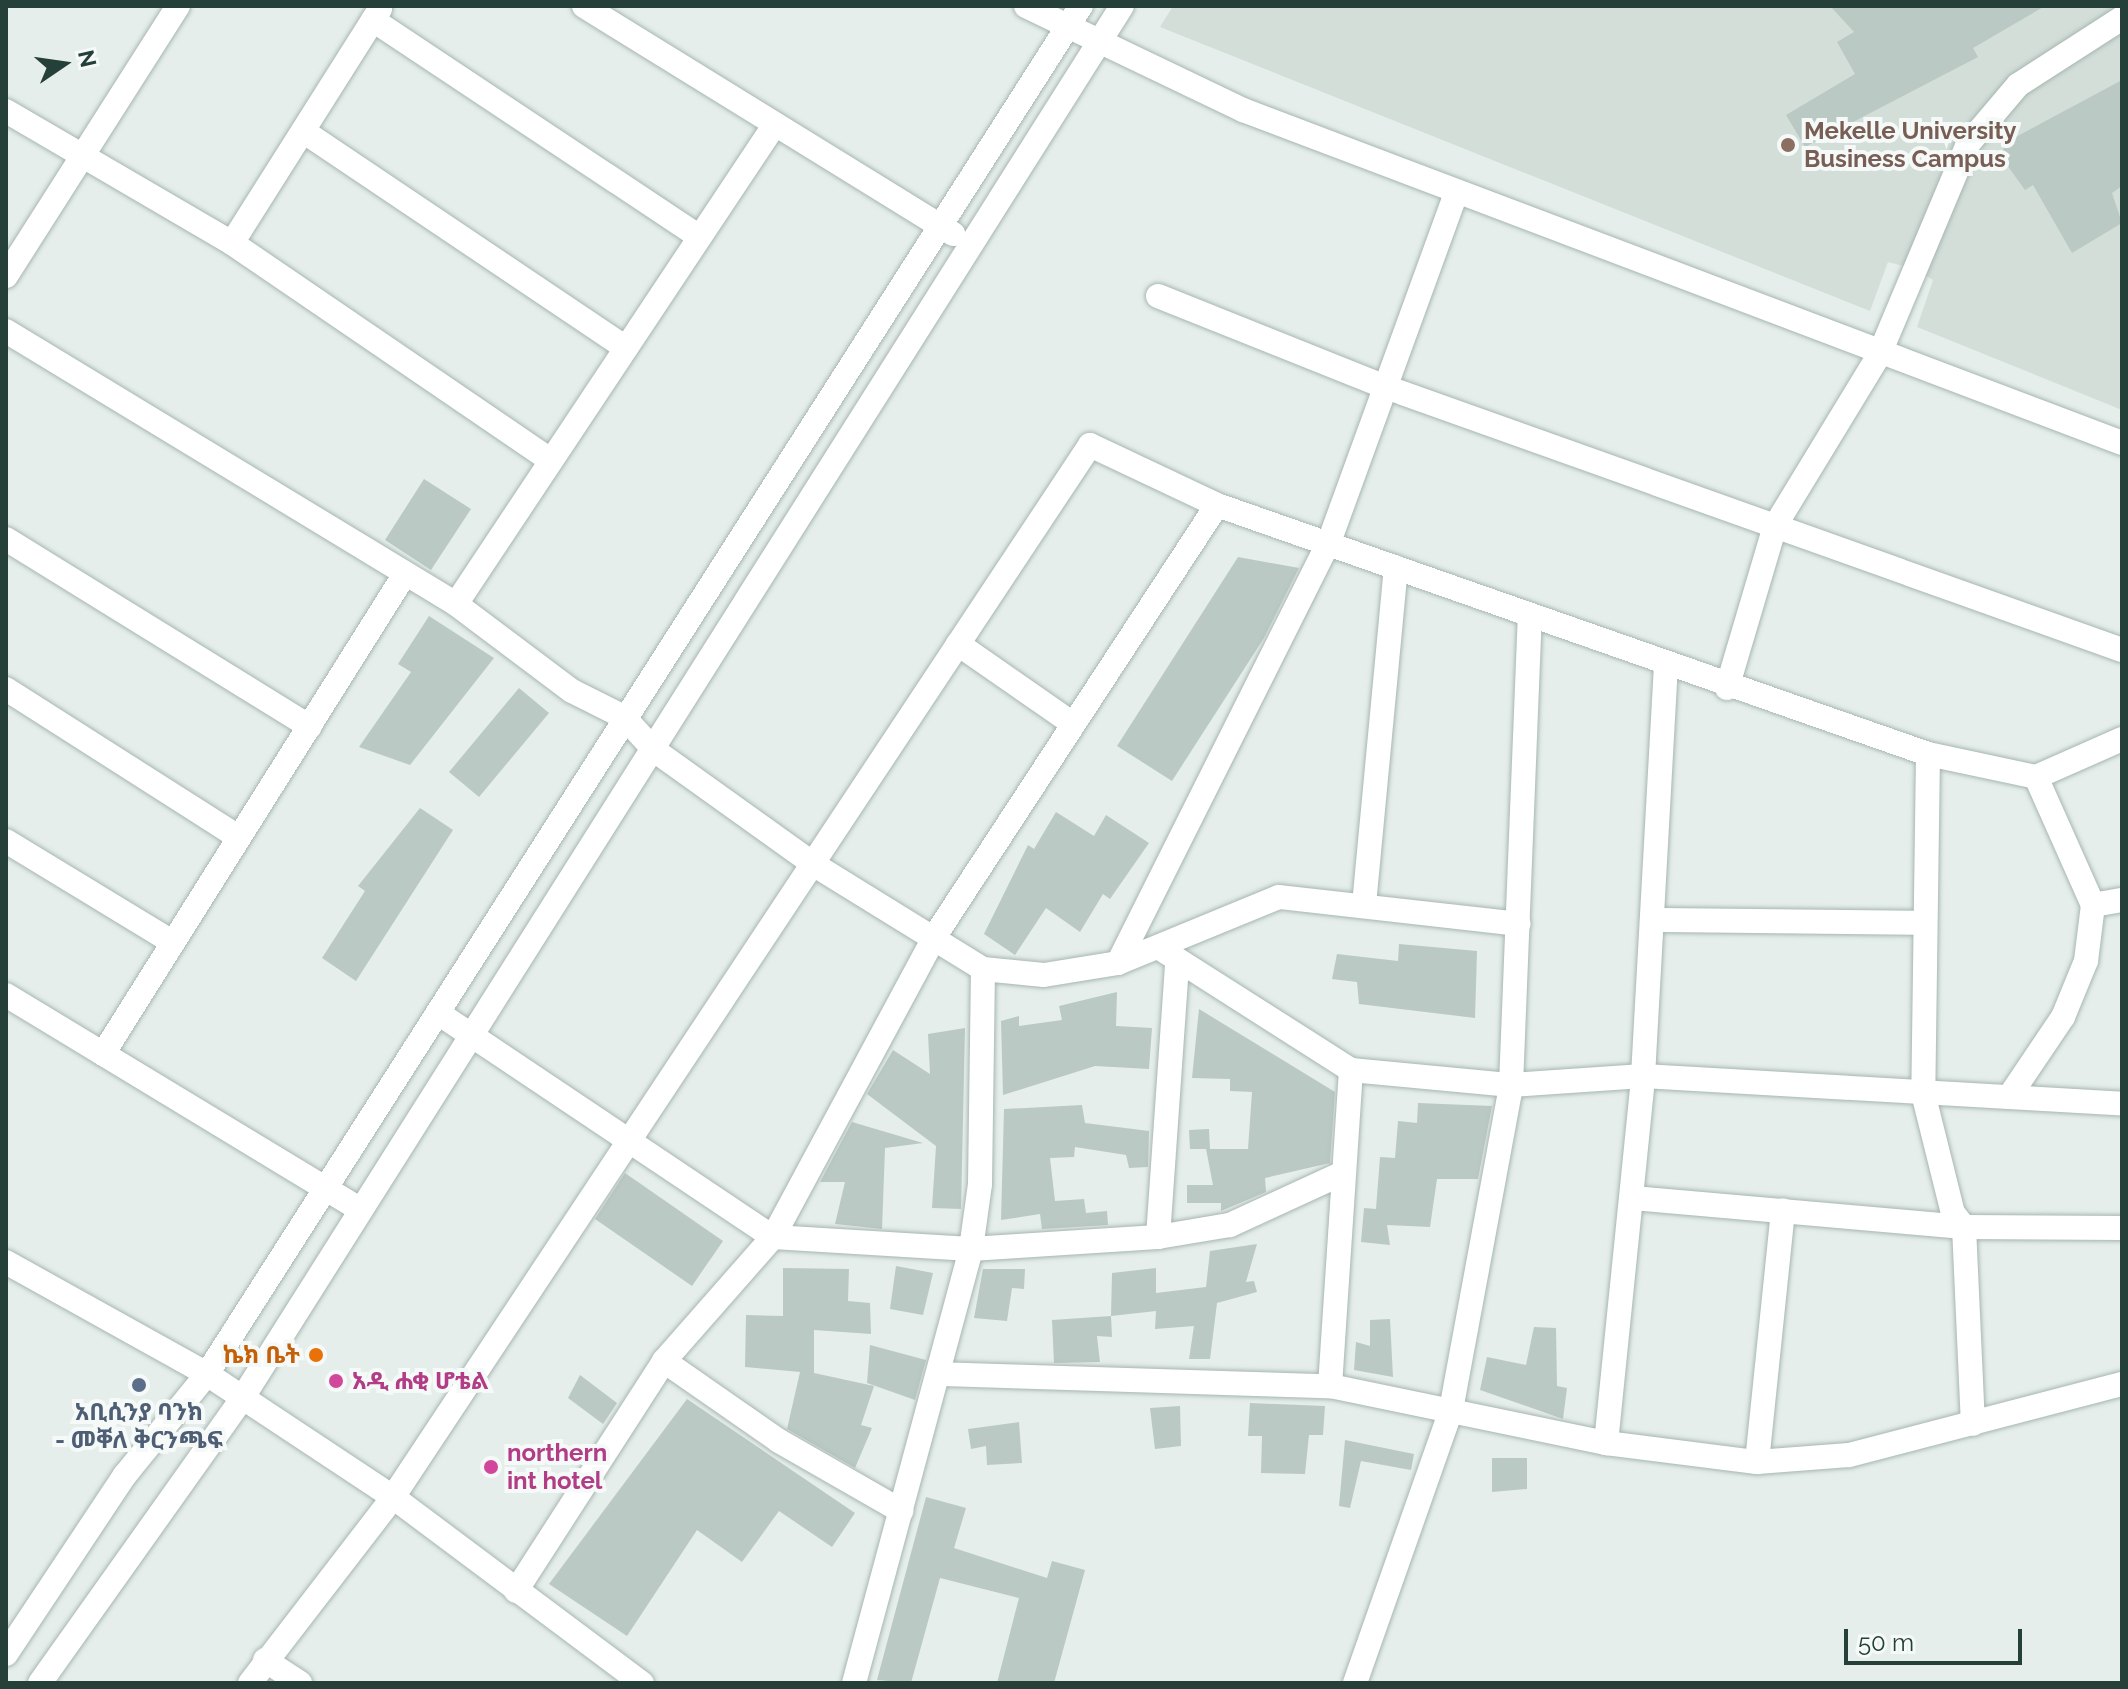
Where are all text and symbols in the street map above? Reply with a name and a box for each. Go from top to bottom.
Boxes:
north arrow [24,24,104,104]
text: N [73,47,102,70]
place label: Mekelle University Business Campus [1804,117,2017,173]
marker: Mekelle University Business Campus [1779,136,1797,154]
place label: ኬክ ቤት [223,1341,300,1369]
marker: ኬክ ቤት [307,1346,325,1364]
place label: አዲ ሐቂ ሆቴል [352,1367,489,1395]
marker: አዲ ሐቂ ሆቴል [327,1372,345,1390]
marker: አቢሲንያ ባንክ - መቐለ ቅርንጫፍ [130,1376,148,1394]
place label: አቢሲንያ ባንክ - መቐለ ቅርንጫፍ [55,1398,223,1454]
place label: northern int hotel [507,1439,607,1495]
marker: northern int hotel [482,1458,500,1476]
scale bar [1848,1613,2026,1663]
text: 50 m [1858,1628,1914,1657]

